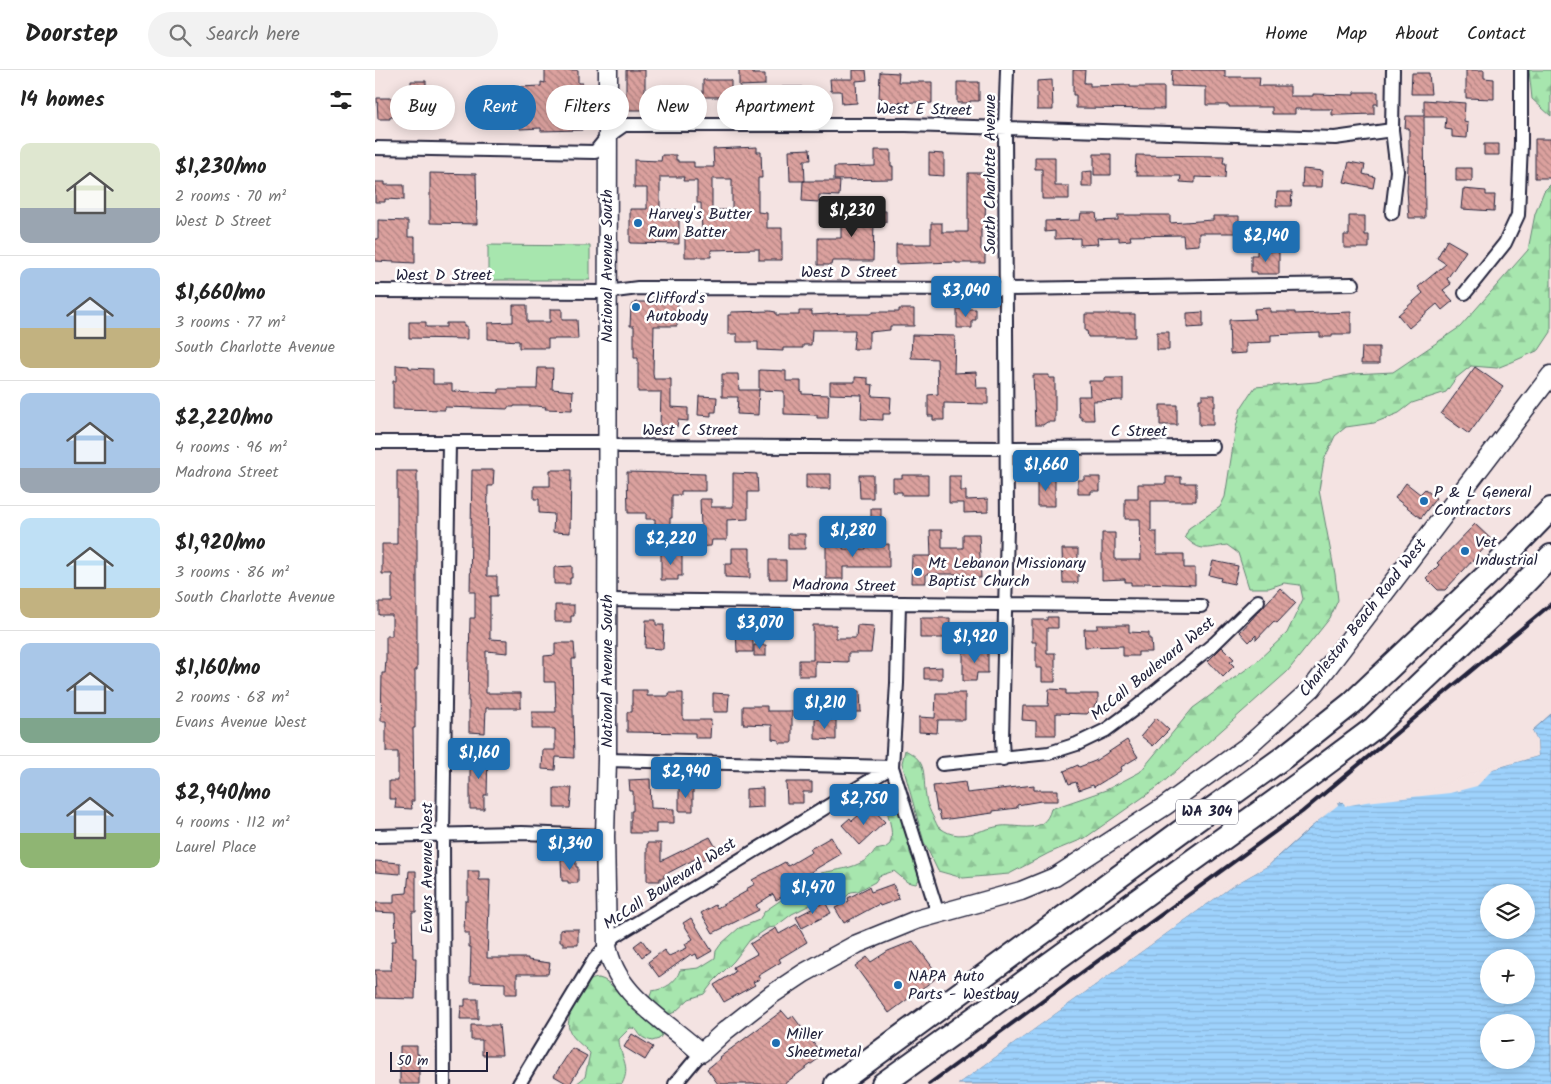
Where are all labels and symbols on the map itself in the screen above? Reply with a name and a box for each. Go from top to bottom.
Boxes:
street label: South Charlotte Avenue [978,94,1003,254]
street label: West E Street [876,97,973,123]
street label: National Avenue South [595,189,620,343]
pin: $1,230 [811,196,893,238]
place label: Harvey's Butter Rum Batter [648,202,753,245]
marker: Harvey's Butter Rum Batter [632,217,644,229]
pin: $2,140 [1225,220,1307,263]
street label: West D Street [801,260,898,285]
street label: West D Street [396,263,493,288]
pin: $3,040 [925,276,1007,318]
place label: Clifford's Autobody [646,286,708,329]
marker: Clifford's Autobody [630,301,642,313]
street label: West C Street [642,418,739,443]
street label: C Street [1111,419,1168,444]
pin: $1,660 [1005,450,1087,492]
place label: P & L General Contractors [1434,480,1531,523]
marker: P & L General Contractors [1418,495,1430,507]
pin: $1,280 [812,516,894,558]
pin: $2,220 [630,524,712,566]
place label: Vet Industrial [1475,530,1538,573]
street label: Charleston Beach Road West [1293,533,1434,703]
marker: Vet Industrial [1459,545,1471,557]
place label: Mt Lebanon Missionary Baptist Church [928,551,1086,594]
marker: Mt Lebanon Missionary Baptist Church [912,566,924,578]
street label: Madrona Street [792,573,897,599]
street label: National Avenue South [595,594,620,748]
pin: $3,070 [719,608,801,650]
street label: McCall Boulevard West [1085,610,1221,727]
pin: $1,920 [934,622,1016,664]
pin: $1,210 [784,688,866,730]
pin: $1,160 [438,738,520,780]
pin: $2,940 [645,756,727,799]
pin: $2,750 [823,784,905,826]
road number: WA 304 [1176,800,1238,824]
street label: Evans Avenue West [415,801,440,934]
pin: $1,340 [529,828,611,871]
street label: McCall Boulevard West [599,831,742,936]
pin: $1,470 [772,872,854,915]
place label: NAPA Auto Parts - Westbay [908,964,1019,1007]
marker: NAPA Auto Parts - Westbay [892,979,904,991]
place label: Miller Sheetmetal [786,1022,861,1065]
marker: Miller Sheetmetal [770,1037,782,1049]
scale bar [390,1049,487,1072]

